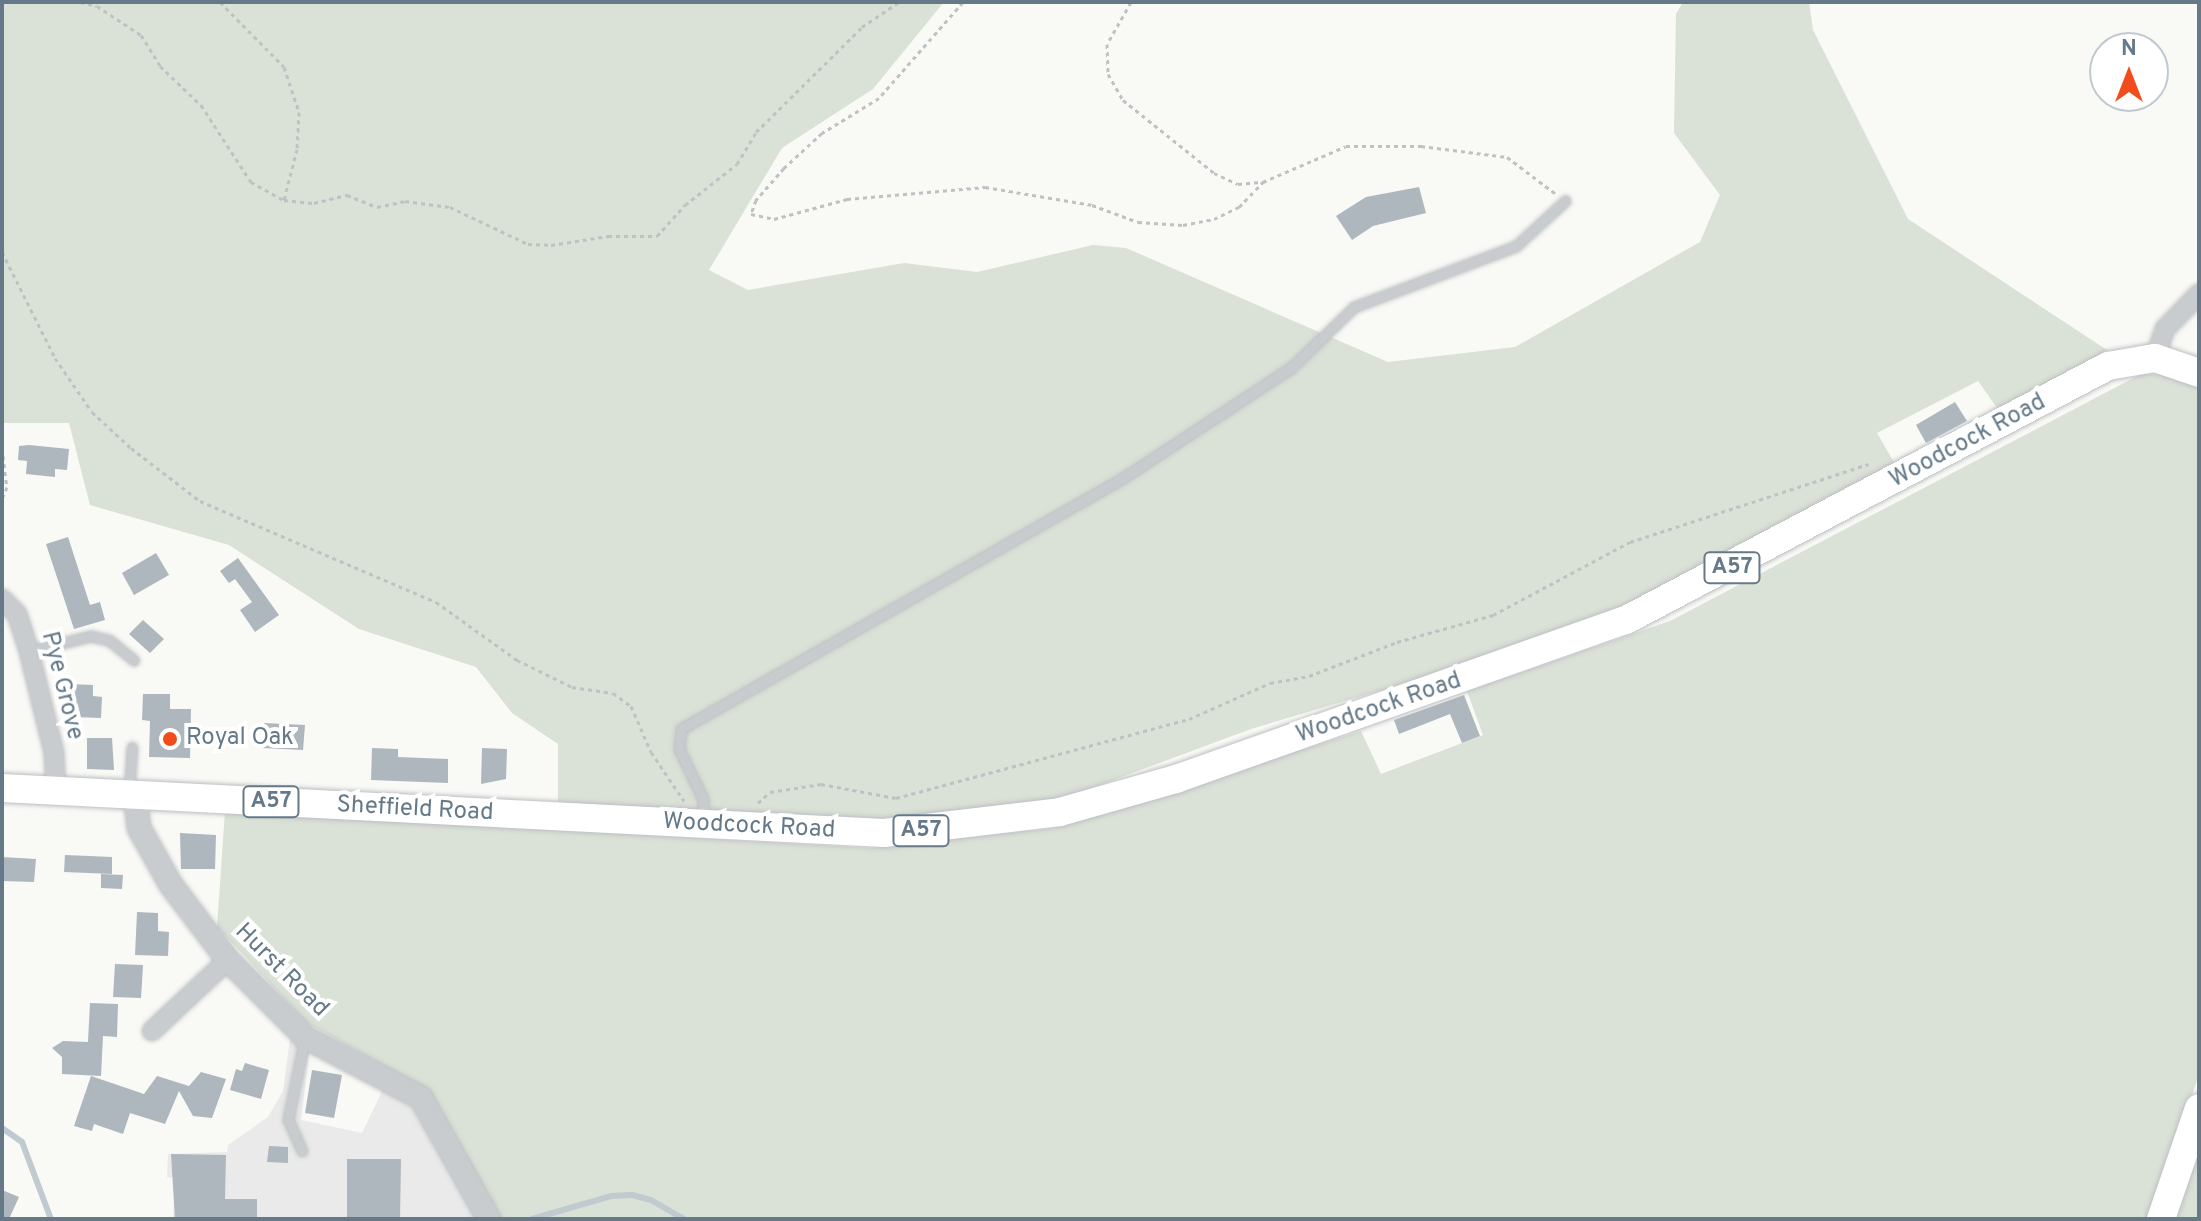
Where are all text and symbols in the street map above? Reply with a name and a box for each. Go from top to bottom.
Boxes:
north arrow [2089,32,2169,112]
text: N [2121,36,2137,63]
street label: Woodcock Road [1885,389,2051,495]
road number: A57 [1702,550,1762,586]
street label: Pye Grove [34,629,88,743]
street label: Woodcock Road [1293,667,1465,751]
place label: Royal Oak [186,725,294,753]
marker: Royal Oak [161,730,179,748]
road number: A57 [241,784,301,820]
street label: Sheffield Road [336,792,494,828]
street label: Woodcock Road [662,808,836,846]
road number: A57 [891,813,951,849]
street label: Hurst Road [228,918,334,1024]

